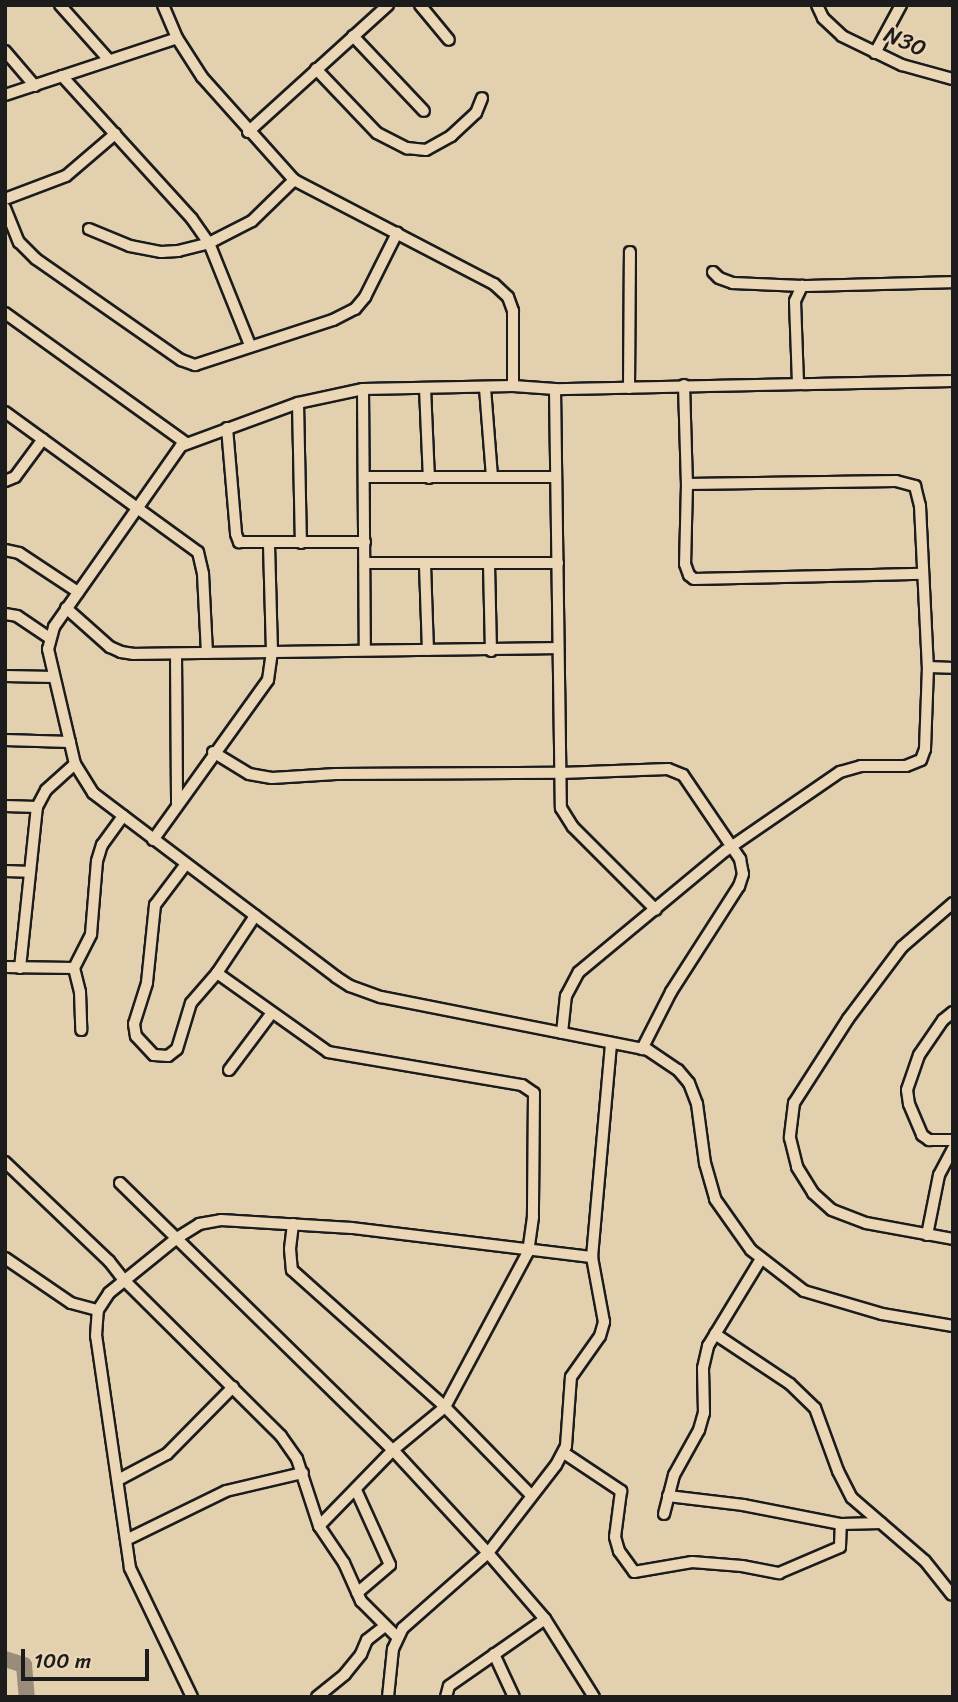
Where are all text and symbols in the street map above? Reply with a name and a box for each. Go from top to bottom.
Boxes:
street label: N30 [880,21,930,63]
scale bar [24,1636,152,1680]
text: 100 m [34,1642,91,1680]

